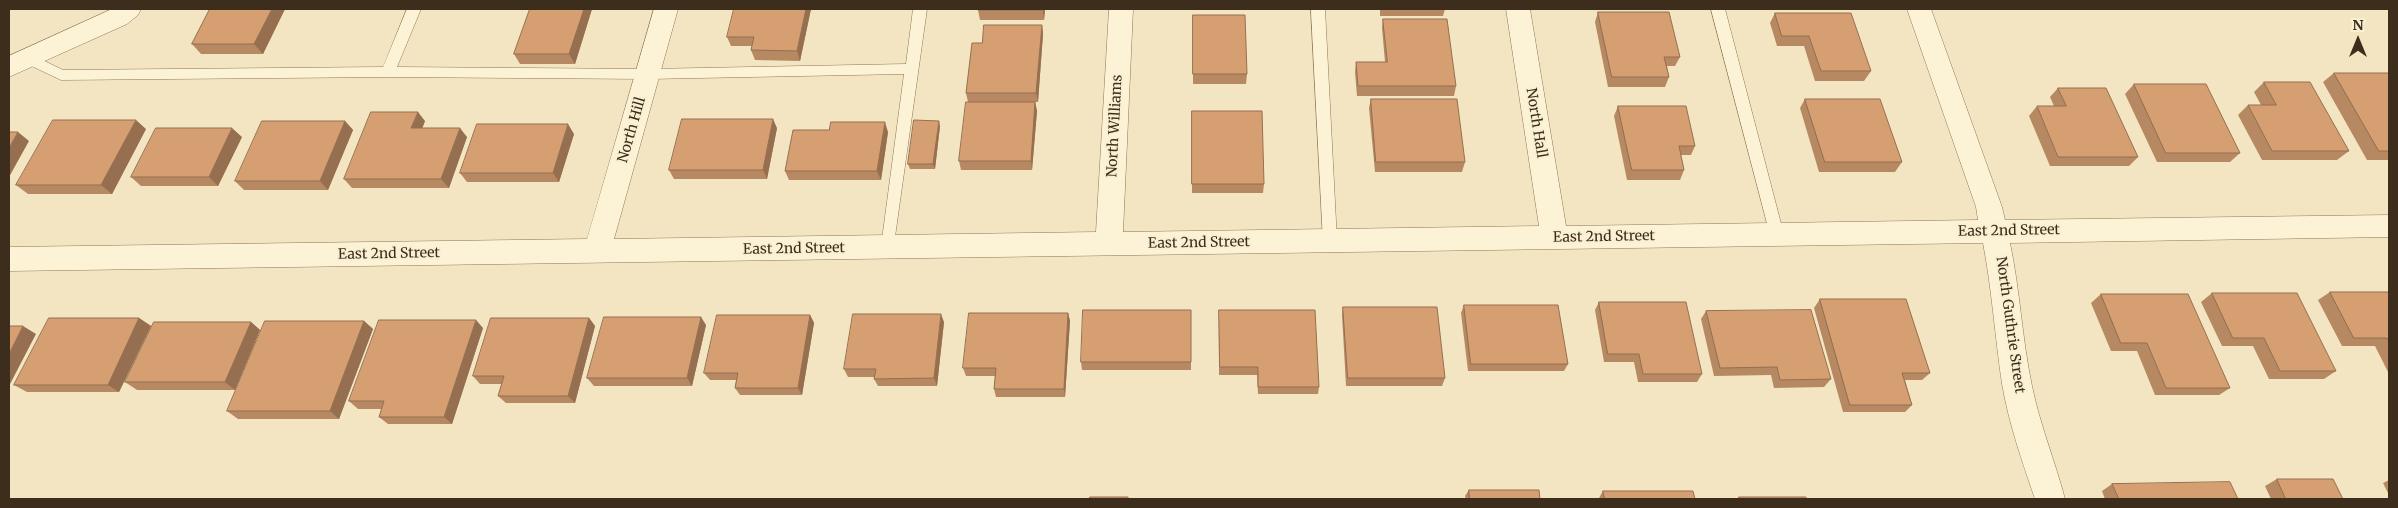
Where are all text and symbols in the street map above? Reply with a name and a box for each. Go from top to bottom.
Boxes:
north arrow [2333,15,2383,65]
text: N [2352,16,2364,34]
street label: North Williams [1104,74,1126,178]
street label: North Hall [1522,87,1550,159]
street label: North Hill [615,95,649,165]
street label: East 2nd Street [1958,222,2060,240]
street label: East 2nd Street [1553,228,1655,246]
street label: East 2nd Street [1148,234,1250,252]
street label: East 2nd Street [743,240,845,258]
street label: East 2nd Street [338,245,440,263]
street label: North Guthrie Street [1992,256,2028,394]

